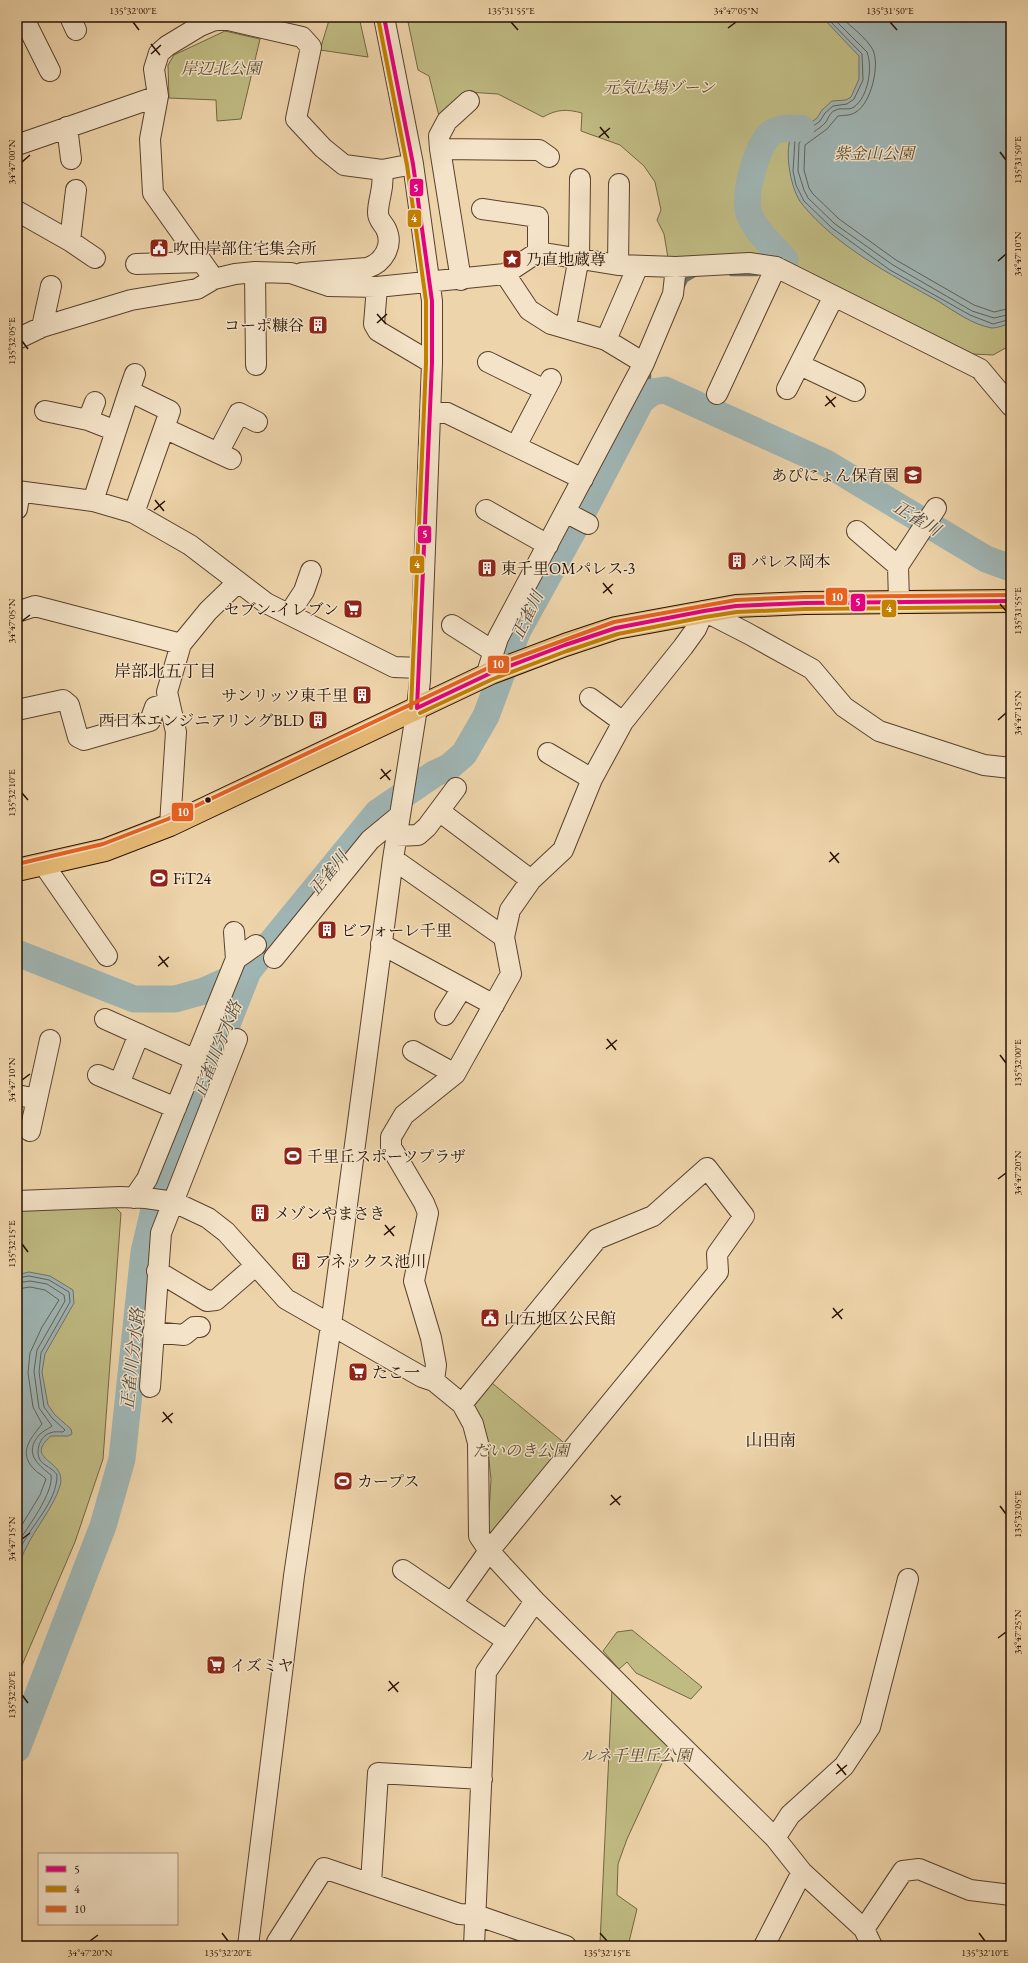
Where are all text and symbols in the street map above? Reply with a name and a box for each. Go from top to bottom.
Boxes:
text: 135°32'00"E [109,4,157,17]
text: 135°31'55"E [487,4,535,17]
text: 34°47'05"N [714,4,759,17]
text: 135°31'50"E [866,4,914,17]
park label: 岸辺北公園 [181,58,264,79]
park label: 元気広場ゾーン [603,77,716,98]
text: 135°31'50"E [1011,136,1024,184]
text: 34°47'00"N [5,139,18,184]
park label: 紫金山公園 [834,143,917,164]
line badge: 5 [409,178,424,197]
text: 5 [413,181,419,195]
line badge: 4 [407,209,422,228]
text: 4 [411,211,417,225]
text: 34°47'10"N [1011,231,1024,276]
public building icon: 吹田岸部住宅集会所 [148,237,170,259]
place label: 吹田岸部住宅集会所 [173,238,317,259]
place icon: 乃直地蔵尊 [501,248,523,270]
place label: 乃直地蔵尊 [526,249,606,270]
building icon: コーポ糠谷 [307,314,329,336]
place label: コーポ糠谷 [224,315,304,336]
text: 135°32'05"E [5,317,18,365]
school or university icon: あぴにょん保育園 [902,464,924,486]
place label: あぴにょん保育園 [771,465,899,486]
water label: 正雀川 [889,495,946,542]
line badge: 5 [417,525,432,544]
text: 5 [422,527,428,541]
building icon: パレス岡本 [726,550,748,572]
place label: パレス岡本 [751,551,831,572]
line badge: 4 [409,555,425,574]
text: 4 [414,557,420,571]
building icon: 東千里OMパレス-3 [476,557,498,579]
place label: 東千里OMパレス-3 [501,558,636,579]
water label: 正雀川 [506,585,549,643]
line badge: 10 [825,587,848,606]
text: 135°31'55"E [1011,587,1024,635]
text: 10 [831,590,843,604]
line badge: 5 [850,593,866,612]
text: 5 [855,595,861,609]
text: 34°47'05"N [5,598,18,643]
supermarket icon: セブン-イレブン [342,598,364,620]
place label: セブン-イレブン [224,599,339,620]
line badge: 4 [881,599,897,618]
text: 4 [886,601,892,615]
line badge: 10 [487,655,510,674]
text: 10 [492,657,504,671]
district label: 岸部北五丁目 [114,660,216,682]
building icon: サンリッツ東千里 [351,684,373,706]
place label: サンリッツ東千里 [221,685,348,706]
text: 34°47'15"N [1011,690,1024,735]
building icon: 西日本エンジニアリングBLD [307,709,329,731]
place label: 西日本エンジニアリングBLD [99,710,304,731]
text: 135°32'10"E [5,769,18,817]
unlabelled marker [203,795,213,805]
line badge: 10 [171,802,194,822]
text: 10 [177,805,189,819]
water label: 正雀川 [303,845,354,900]
sports icon: FiT24 [148,867,170,889]
place label: FiT24 [173,868,212,889]
building icon: ビフォーレ千里 [316,919,338,941]
place label: ビフォーレ千里 [341,920,452,941]
water label: 正雀川分水路 [188,997,247,1100]
text: 135°32'00"E [1011,1039,1024,1087]
text: 34°47'10"N [5,1057,18,1102]
sports icon: 千里丘スポーツプラザ [282,1145,304,1167]
place label: 千里丘スポーツプラザ [307,1146,466,1167]
text: 34°47'20"N [1011,1150,1024,1195]
building icon: メゾンやまさき [249,1202,271,1224]
place label: メゾンやまさき [274,1203,386,1224]
text: 135°32'15"E [5,1220,18,1268]
building icon: アネックス池川 [290,1250,312,1272]
place label: アネックス池川 [315,1251,426,1272]
water label: 正雀川分水路 [116,1306,148,1411]
public building icon: 山五地区公民館 [479,1307,501,1329]
place label: 山五地区公民館 [504,1308,616,1329]
supermarket icon: たこ一 [347,1361,369,1383]
place label: たこ一 [372,1362,420,1383]
district label: 山田南 [746,1429,797,1451]
park label: だいのき公園 [473,1440,572,1461]
sports icon: カープス [332,1470,354,1492]
place label: カープス [357,1471,420,1492]
text: 135°32'05"E [1011,1490,1024,1538]
text: 34°47'15"N [5,1516,18,1561]
text: 34°47'25"N [1011,1609,1024,1654]
supermarket icon: イズミヤ [205,1654,227,1676]
place label: イズミヤ [230,1655,294,1676]
text: 135°32'20"E [5,1671,18,1719]
park label: ルネ千里丘公園 [580,1745,695,1766]
legend [38,1853,178,1925]
text: 5 [74,1861,80,1877]
text: 4 [74,1881,80,1897]
text: 10 [74,1901,86,1917]
text: 34°47'20"N [68,1946,113,1959]
text: 135°32'20"E [204,1946,252,1959]
text: 135°32'15"E [583,1946,631,1959]
text: 135°32'10"E [961,1946,1009,1959]

